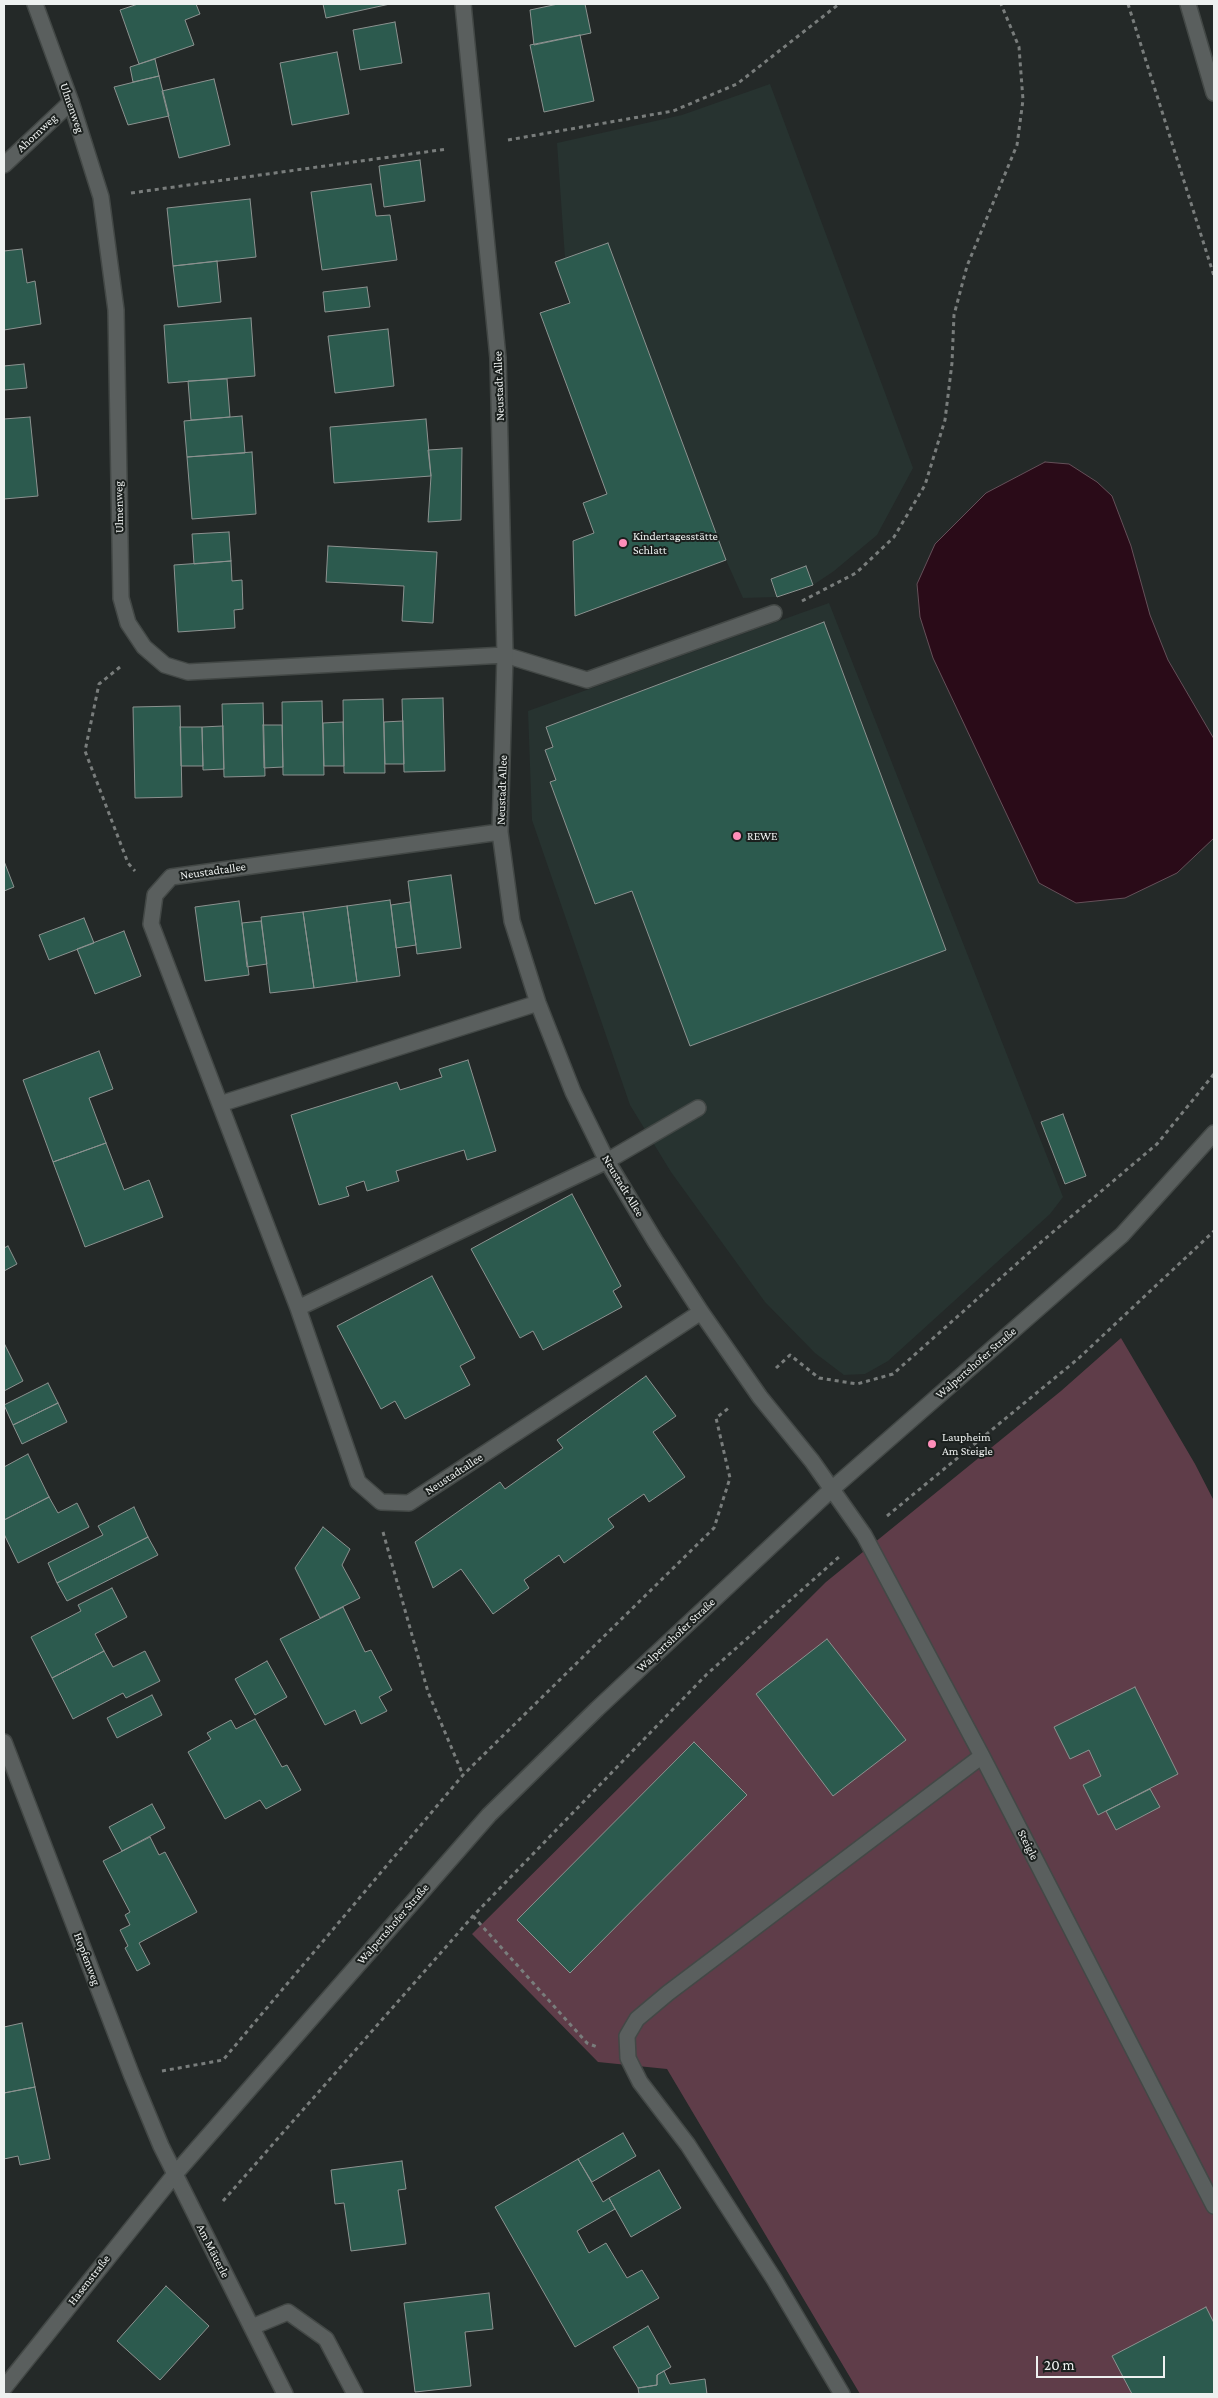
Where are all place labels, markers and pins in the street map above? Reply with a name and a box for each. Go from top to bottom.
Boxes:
place label: Kindertagesstätte Schlatt [633,529,718,557]
marker: Kindertagesstätte Schlatt [617,537,629,549]
place label: REWE [747,829,778,843]
marker: REWE [731,830,743,842]
place label: Laupheim Am Steigle [942,1430,993,1458]
marker: Laupheim Am Steigle [926,1438,938,1450]

